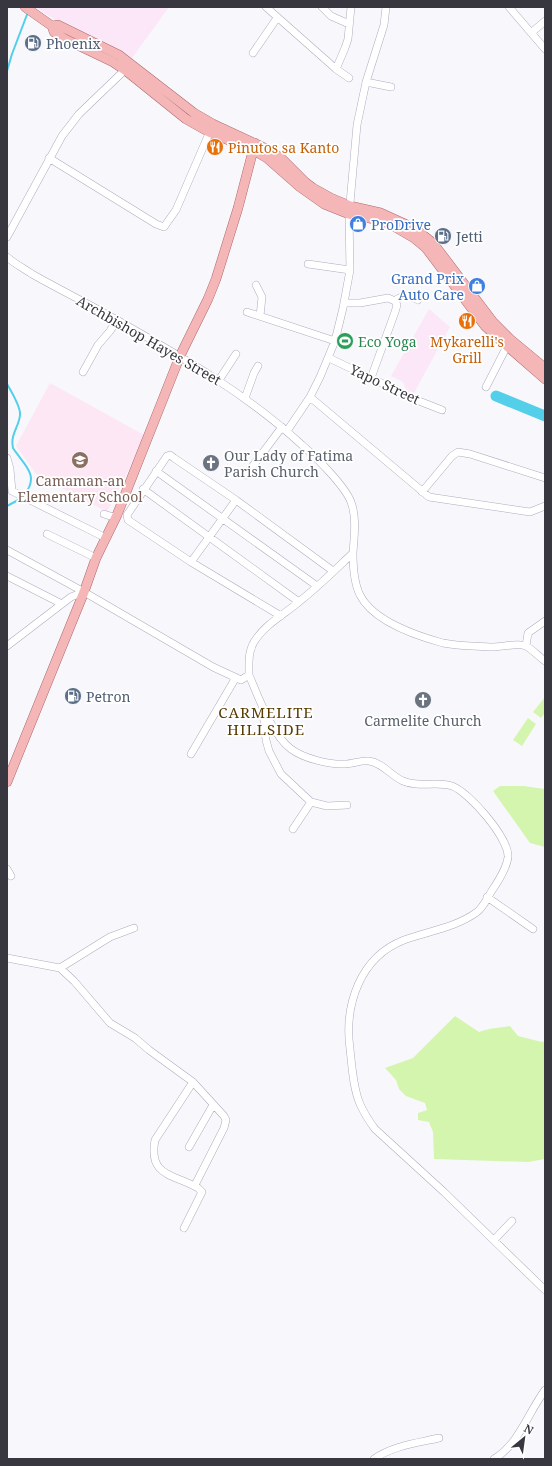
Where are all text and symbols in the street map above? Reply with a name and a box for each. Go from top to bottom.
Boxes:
fuel station icon: Phoenix [23,33,43,53]
place label: Phoenix [46,34,101,53]
restaurant icon: Pinutos sa Kanto [205,137,225,157]
place label: Pinutos sa Kanto [228,138,339,157]
shop icon: ProDrive [348,214,368,234]
place label: ProDrive [371,215,431,234]
fuel station icon: Jetti [433,226,453,246]
place label: Jetti [455,227,483,246]
place label: Grand Prix Auto Care [391,269,465,304]
shop icon: Grand Prix Auto Care [467,276,487,296]
street label: Archbishop Hayes Street [73,291,225,389]
restaurant icon: Mykarelli's Grill [457,311,477,331]
sports icon: Eco Yoga [335,331,355,351]
place label: Eco Yoga [358,332,417,351]
place label: Mykarelli's Grill [430,332,504,367]
street label: Yapo Street [346,359,423,409]
place label: Our Lady of Fatima Parish Church [224,446,353,481]
school or university icon: Camaman-an Elementary School [70,450,90,470]
church icon: Our Lady of Fatima Parish Church [201,453,221,473]
place label: Camaman-an Elementary School [17,471,143,506]
fuel station icon: Petron [63,686,83,706]
place label: Petron [86,687,131,706]
church icon: Carmelite Church [413,690,433,710]
district label: CARMELITE HILLSIDE [218,702,314,739]
place label: Carmelite Church [364,711,482,730]
north arrow [504,1418,544,1458]
text: N [522,1420,537,1438]

